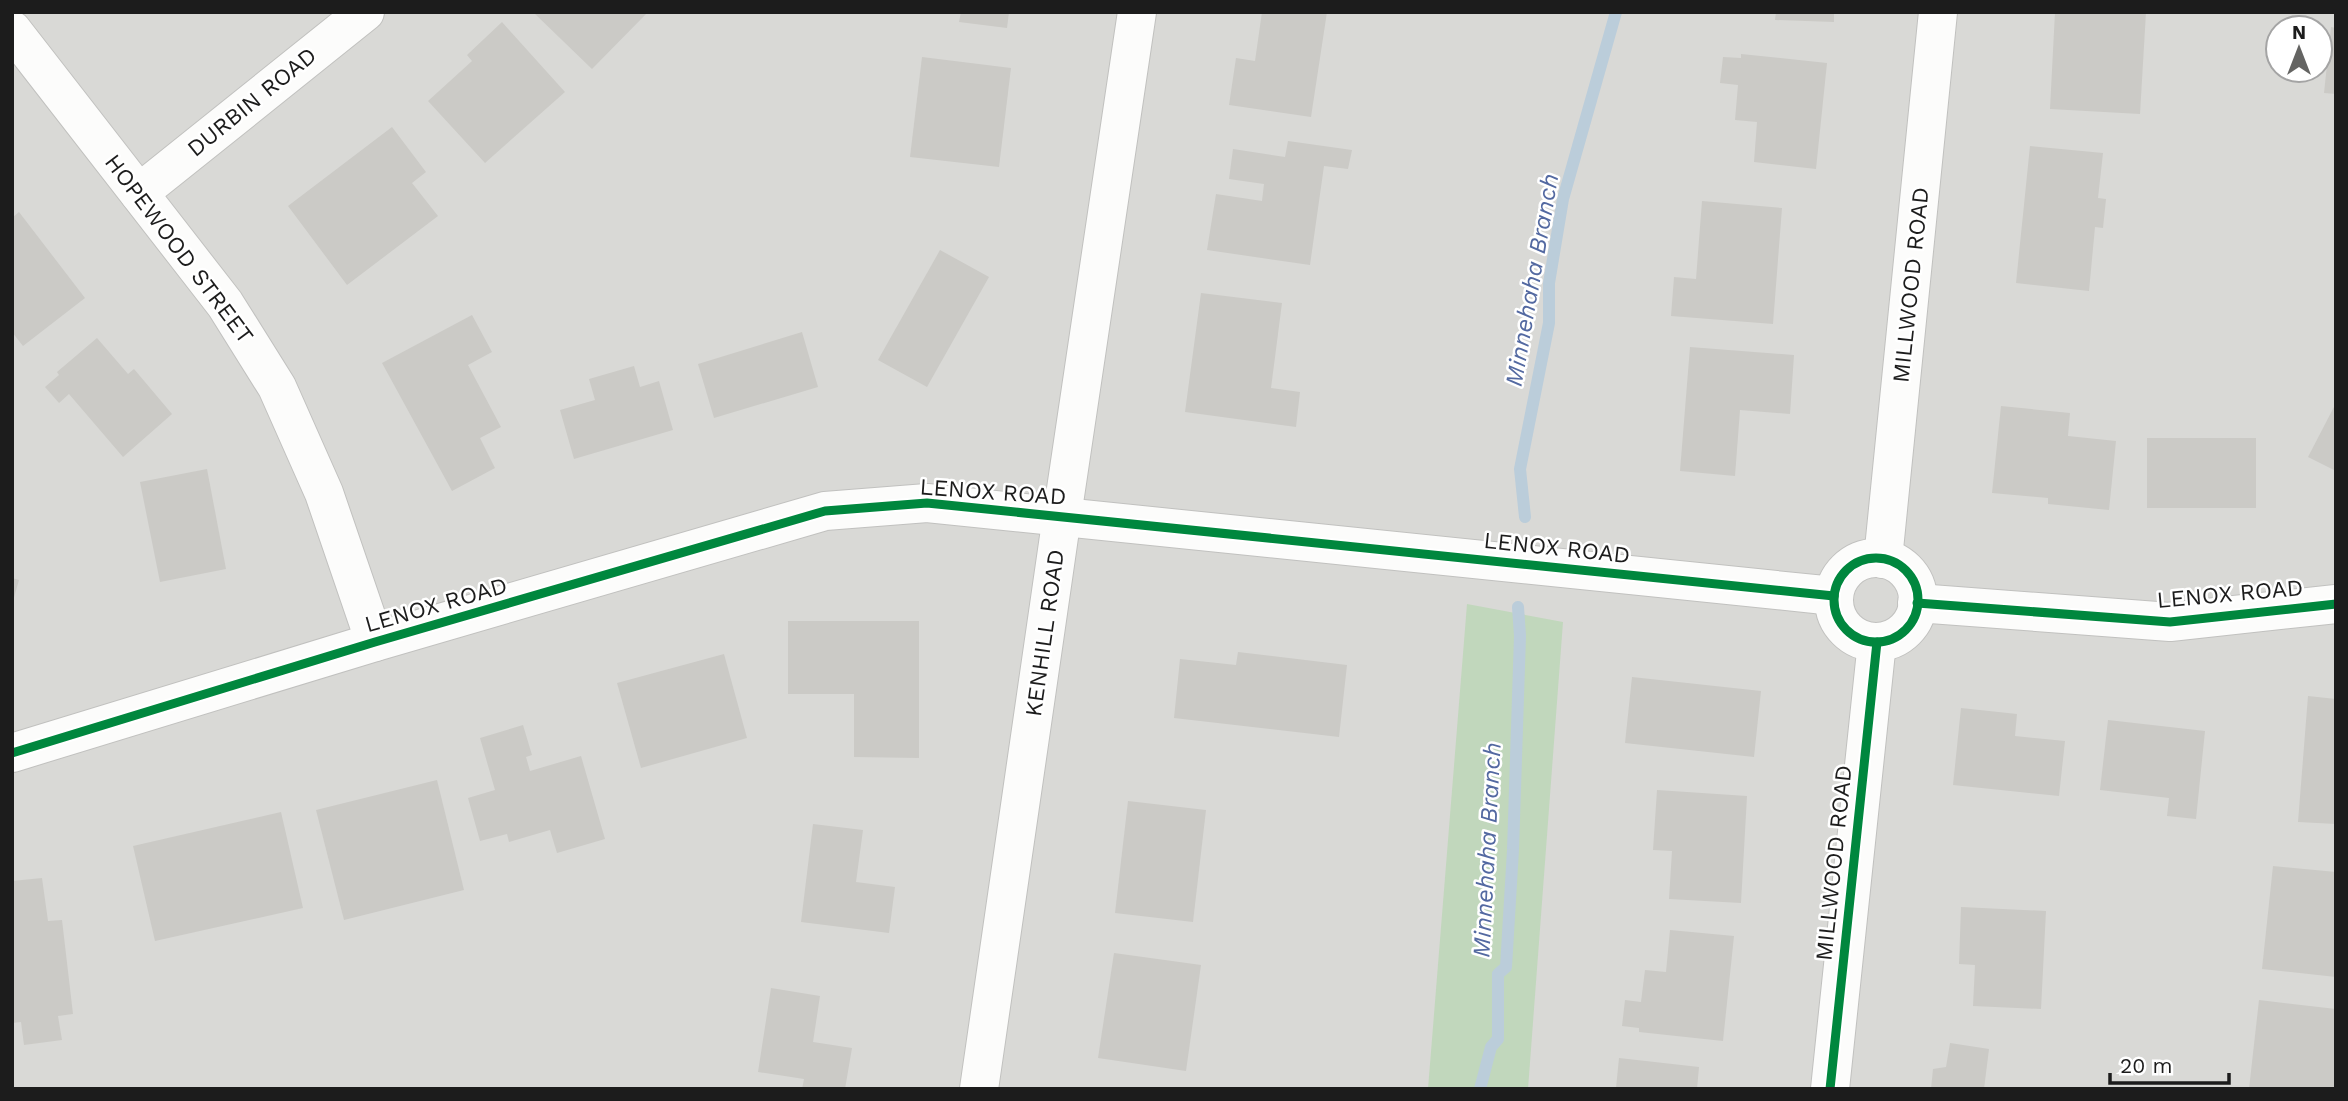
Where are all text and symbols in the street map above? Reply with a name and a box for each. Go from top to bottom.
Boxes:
north arrow [2264,14,2334,84]
text: N [2292,21,2306,44]
street label: DURBIN ROAD [182,42,322,162]
street label: HOPEWOOD STREET [99,149,259,349]
water label: Minnehaha Branch [1499,171,1565,389]
street label: MILLWOOD ROAD [1887,186,1935,384]
street label: LENOX ROAD [919,473,1067,511]
street label: LENOX ROAD [1482,527,1632,569]
street label: KENHILL ROAD [1020,548,1070,718]
street label: LENOX ROAD [362,572,510,638]
street label: LENOX ROAD [2156,574,2304,614]
water label: Minnehaha Branch [1467,742,1507,958]
street label: MILLWOOD ROAD [1810,764,1858,962]
scale bar [2110,1042,2229,1086]
text: 20 m [2120,1053,2172,1078]

